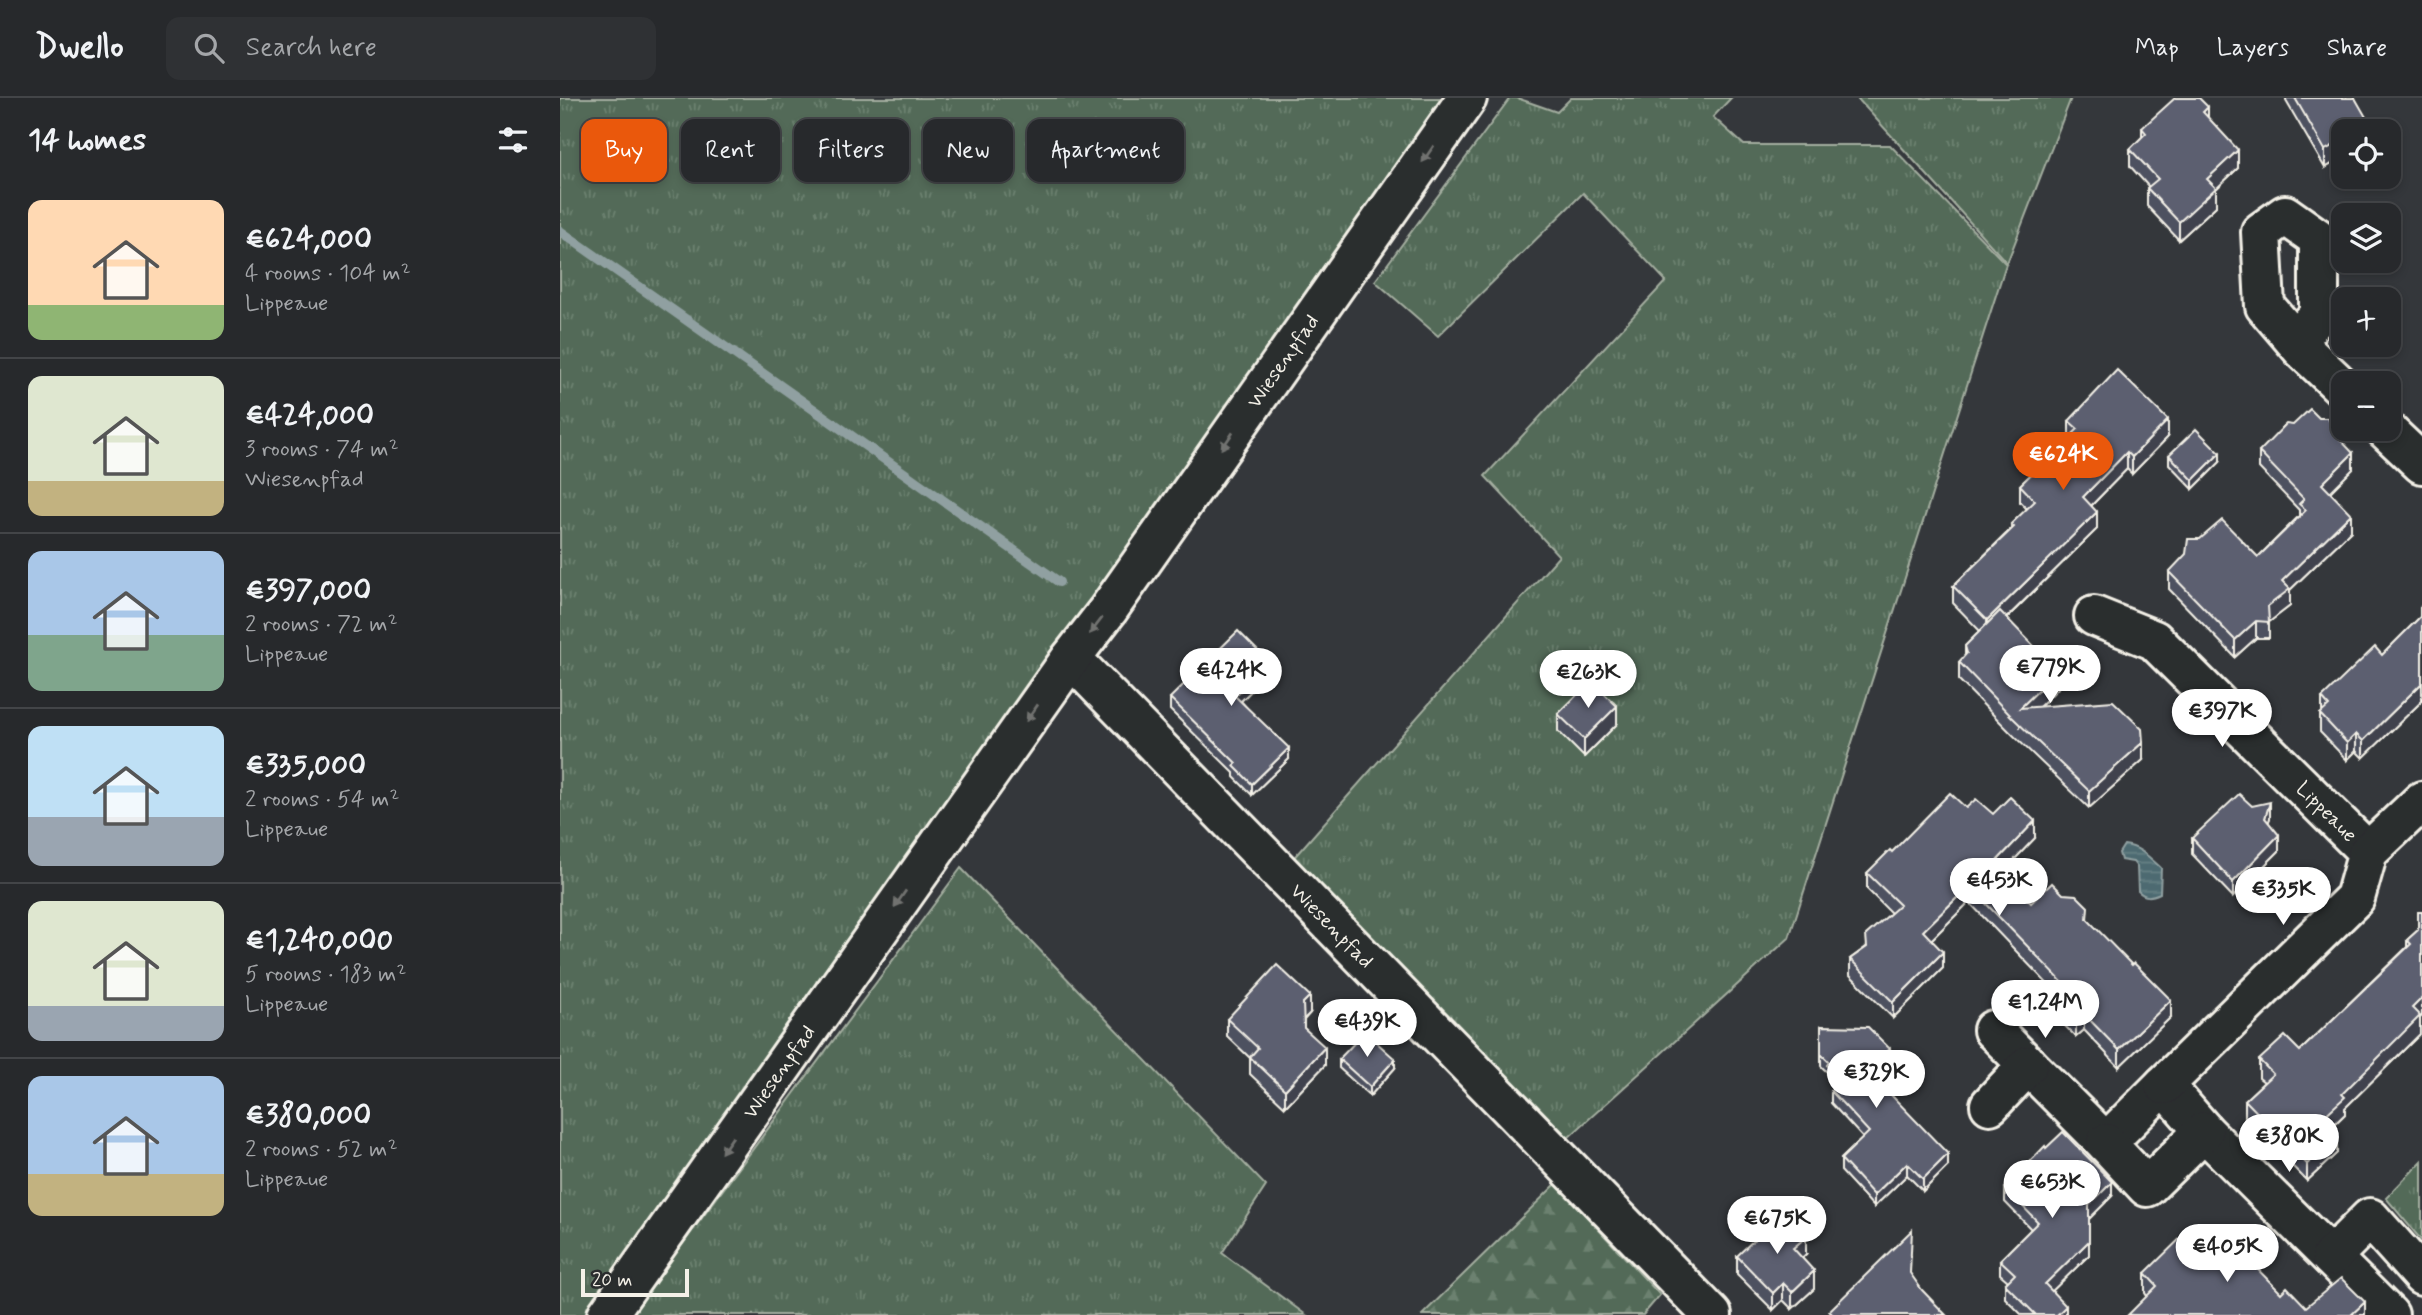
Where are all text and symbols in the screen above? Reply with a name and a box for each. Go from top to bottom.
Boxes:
search box [166,17,656,80]
text: Dwello [35,26,124,70]
icon: search [190,29,228,67]
text: Search here [246,31,377,65]
text: Map [2135,33,2179,64]
text: Layers [2217,33,2289,64]
text: Share [2327,33,2387,64]
chip: Buy [581,119,667,182]
chip: Rent [681,119,780,182]
chip: Filters [794,119,909,182]
chip: New [923,119,1013,182]
chip: Apartment [1027,119,1184,182]
map controls [2331,119,2401,441]
button: locate [2331,119,2401,189]
text: 14 homes [28,121,146,160]
icon: filters [494,121,532,159]
one-way arrow [1421,145,1435,163]
button: layers [2331,203,2401,273]
text: €624,000 [245,220,372,259]
icon: home [84,228,168,312]
text: 4 rooms · 104 m² [245,259,411,289]
button: + [2331,287,2401,357]
text: Lippeaue [245,289,328,319]
street label: Wiesenpfad [1241,309,1326,414]
button: − [2331,371,2401,441]
text: €424,000 [245,396,374,435]
icon: home [84,404,168,488]
one-way arrow [1220,432,1234,450]
pin: €624K [2014,432,2112,492]
text: 3 rooms · 74 m² [245,435,399,465]
text: €624K [2029,440,2097,470]
text: Wiesenpfad [245,465,364,495]
text: €397,000 [245,571,371,610]
icon: home [84,579,168,663]
text: 2 rooms · 72 m² [245,610,398,640]
one-way arrow [1088,617,1103,635]
text: Lippeaue [245,640,328,670]
pin: €779K [2001,646,2099,705]
pin: €424K [1182,648,1280,708]
pin: €263K [1539,650,1637,710]
text: €779K [2016,653,2084,683]
text: €424K [1196,656,1266,686]
text: €263K [1556,658,1620,688]
pin: €397K [2173,690,2271,749]
text: €397K [2188,697,2256,727]
one-way arrow [1025,704,1039,722]
text: €335,000 [245,746,366,785]
icon: home [84,754,168,838]
street label: Lippeaue [2289,775,2363,849]
text: 2 rooms · 54 m² [245,785,399,815]
text: Lippeaue [245,815,328,845]
pin: €453K [1950,858,2048,918]
text: €453K [1966,866,2032,896]
pin: €335K [2234,868,2332,927]
text: €335K [2251,875,2315,905]
street label: Wiesenpfad [1284,878,1379,975]
one-way arrow [894,890,908,908]
text: €1,240,000 [245,921,393,960]
icon: home [84,929,168,1013]
text: 5 rooms · 183 m² [245,960,406,990]
pin: €1.24M [1988,981,2102,1040]
text: €1.24M [2007,988,2083,1018]
text: Lippeaue [245,990,328,1020]
pin: €439K [1318,1000,1416,1059]
text: €439K [1334,1007,1400,1037]
street label: Wiesenpfad [737,1020,822,1125]
pin: €329K [1827,1051,1925,1110]
text: €329K [1843,1058,1909,1088]
text: €380,000 [245,1096,371,1135]
icon: home [84,1104,168,1188]
pin: €380K [2240,1114,2338,1174]
text: €380K [2255,1122,2323,1152]
text: 2 rooms · 52 m² [245,1135,398,1165]
one-way arrow [720,1136,734,1154]
pin: €653K [2003,1160,2101,1220]
text: Lippeaue [245,1165,328,1195]
text: €653K [2020,1168,2084,1198]
pin: €675K [1728,1196,1826,1256]
text: €675K [1743,1204,1811,1234]
pin: €405K [2178,1224,2276,1284]
text: €405K [2192,1232,2262,1262]
scale bar [581,1266,690,1298]
text: 20 m [592,1268,632,1293]

